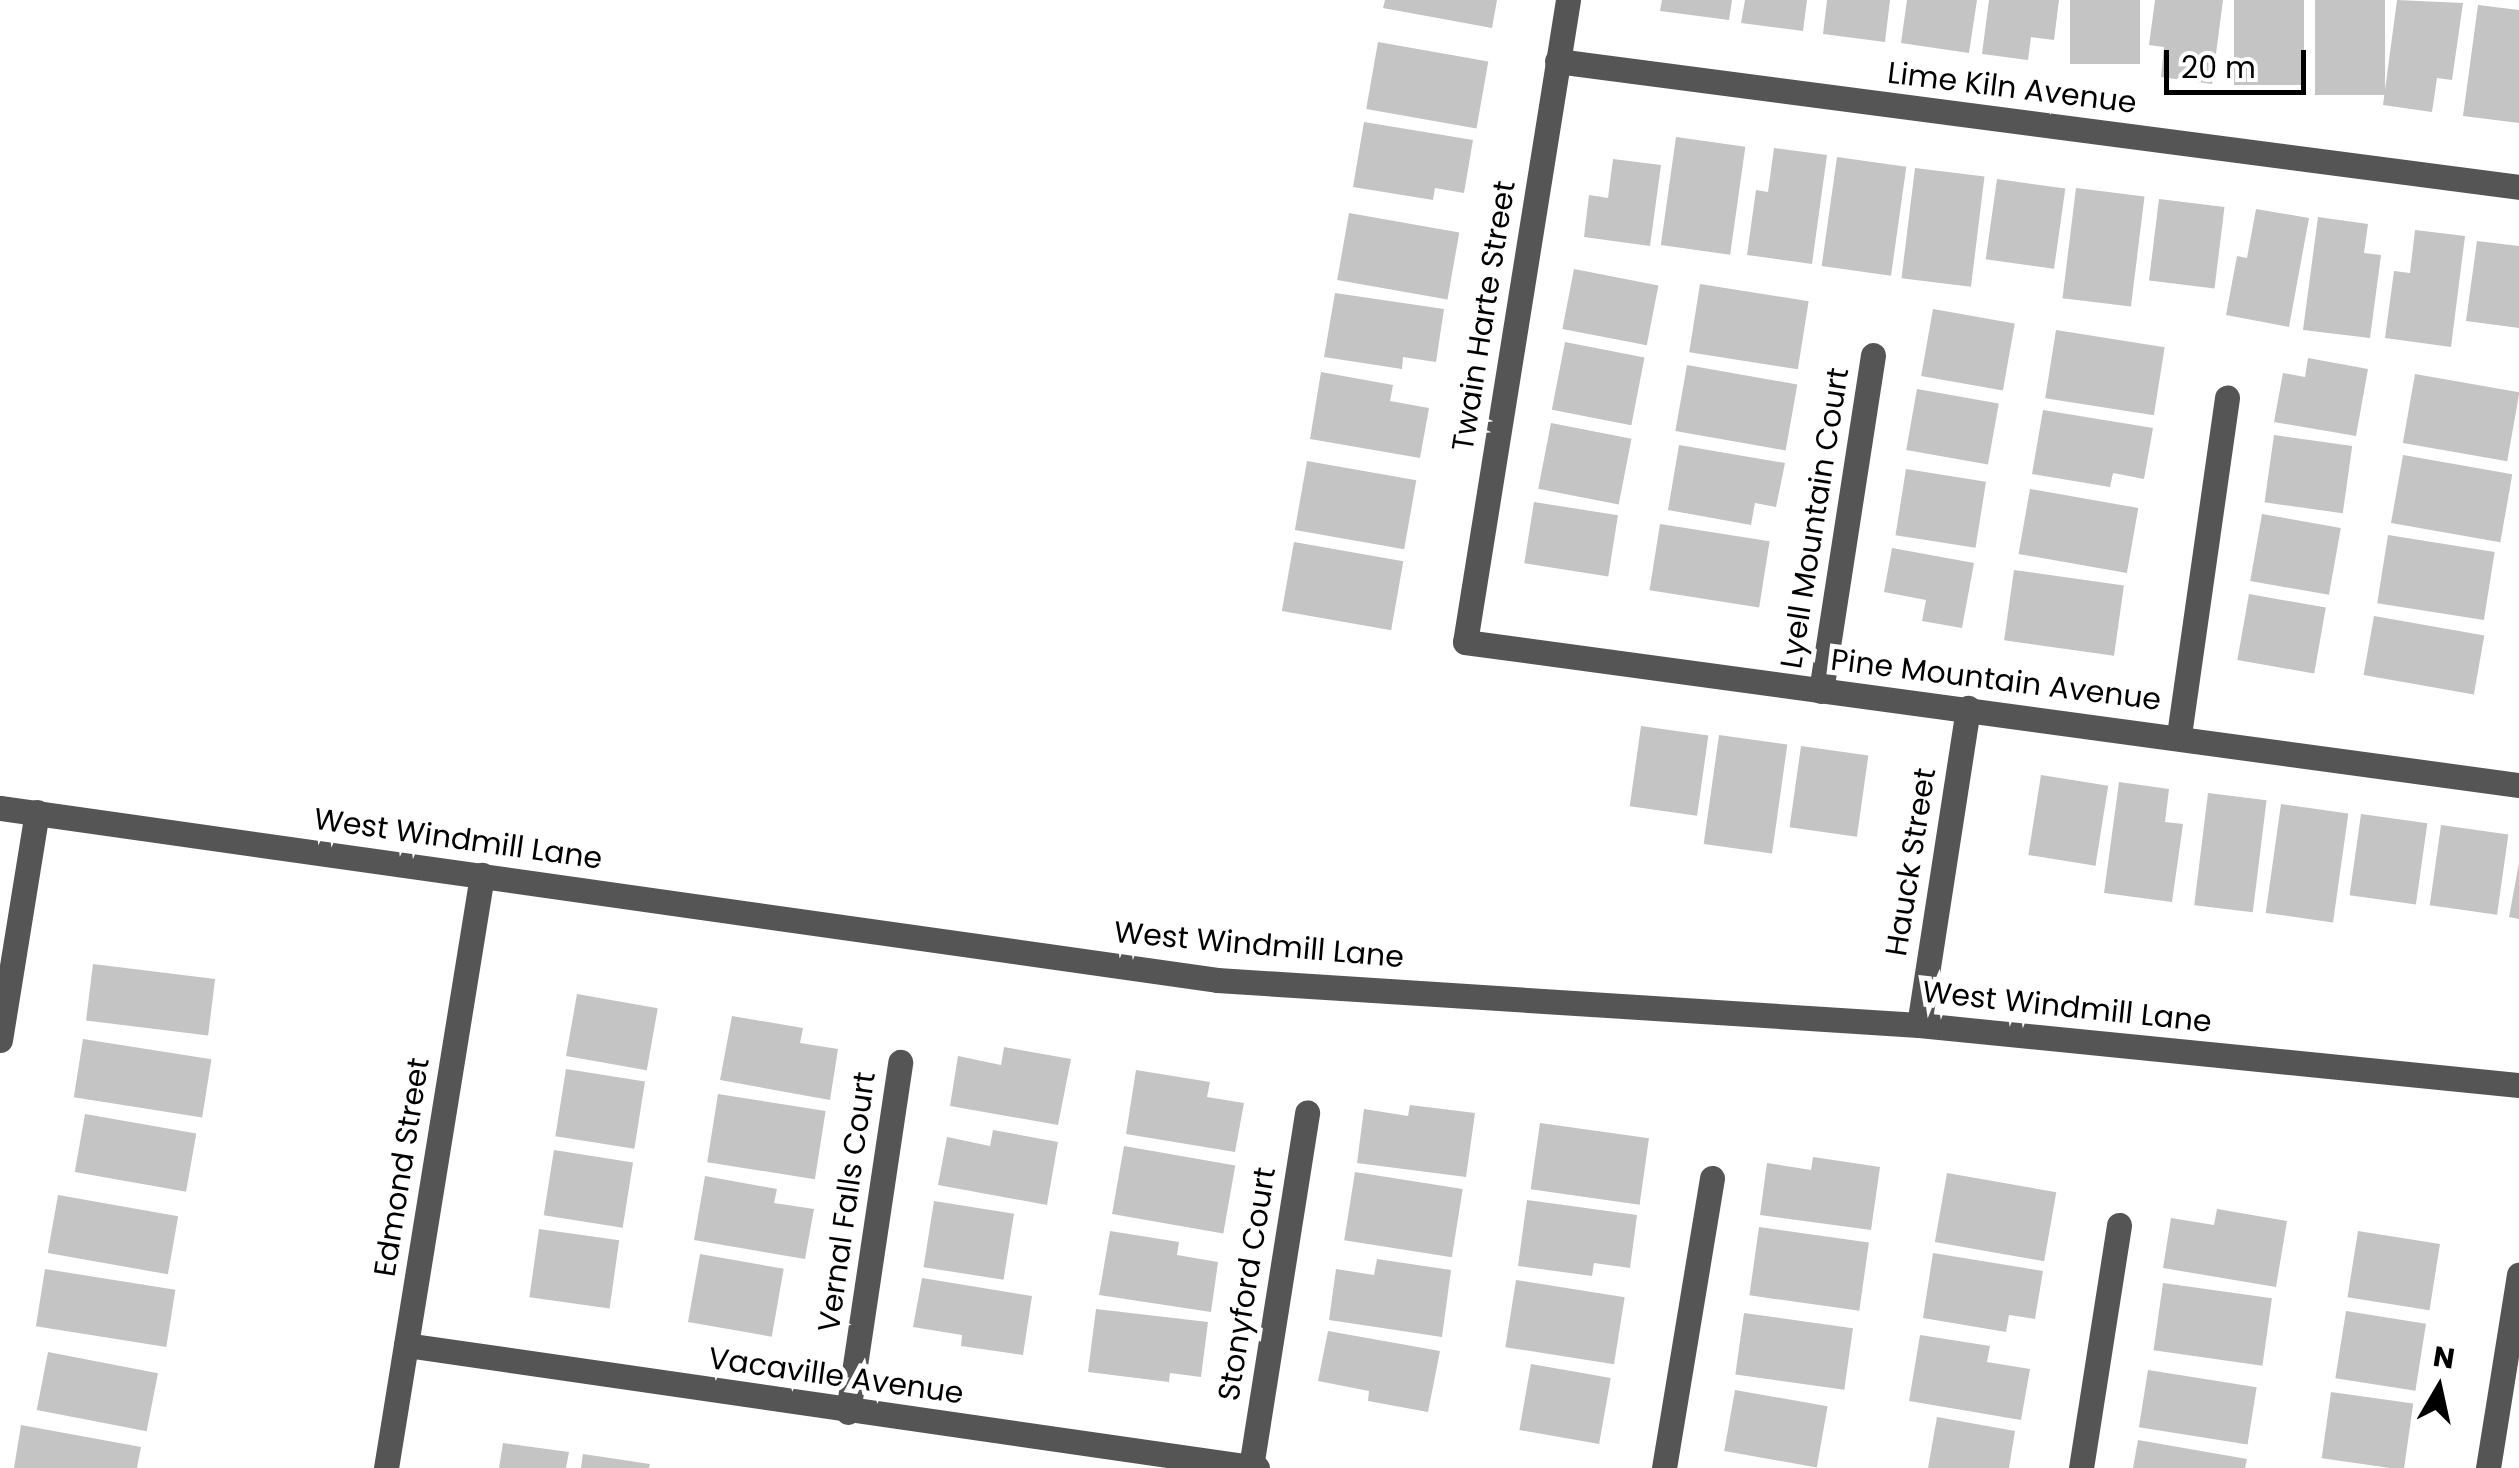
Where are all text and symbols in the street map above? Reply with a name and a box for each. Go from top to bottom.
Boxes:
scale bar [2169,30,2312,92]
text: 20 m [2181,46,2256,89]
street label: Lime Kiln Avenue [1886,55,2138,121]
street label: Twain Harte Street [1445,178,1523,454]
street label: Lyell Mountain Court [1773,365,1857,671]
street label: Pine Mountain Avenue [1829,642,2163,718]
street label: Hauck Street [1878,765,1944,959]
street label: West Windmill Lane [312,801,604,877]
street label: West Windmill Lane [1113,914,1405,976]
street label: West Windmill Lane [1921,974,2213,1040]
street label: Edmond Street [367,1055,437,1279]
street label: Vernal Falls Court [811,1070,883,1334]
street label: Stonyford Court [1211,1165,1283,1403]
text: N [2430,1337,2457,1379]
north arrow [2389,1338,2489,1438]
street label: Vacaville Avenue [706,1340,966,1412]

